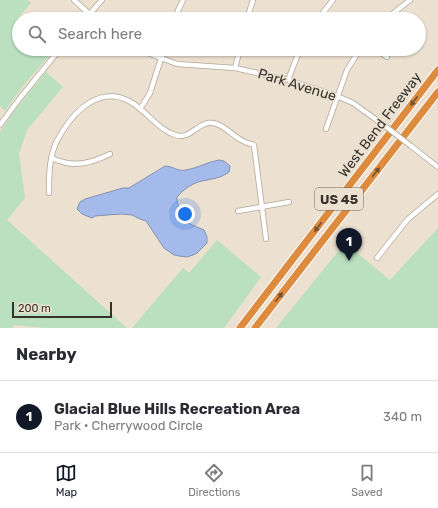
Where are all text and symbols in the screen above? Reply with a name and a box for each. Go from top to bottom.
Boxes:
search box [12,12,426,56]
icon: search [26,23,48,45]
text: Search here [58,25,142,43]
street label: Park Avenue [256,65,338,105]
street label: West Bend Freeway [335,69,425,181]
one-way arrow [410,96,419,107]
one-way arrow [371,167,380,178]
road number: US 45 [315,188,363,210]
your location [175,204,195,224]
one-way arrow [314,221,322,232]
pin: 1 [336,228,362,261]
one-way arrow [274,292,283,303]
scale bar [12,300,112,319]
text: 200 m [18,302,51,315]
text: Nearby [16,344,77,364]
text: Glacial Blue Hills Recreation Area [54,400,300,418]
text: 1 [26,409,32,424]
text: 340 m [383,409,422,424]
text: Park · Cherrywood Circle [54,418,203,433]
tab: Map [55,462,77,499]
tab: Directions [188,462,240,499]
tab: Saved [351,462,383,499]

